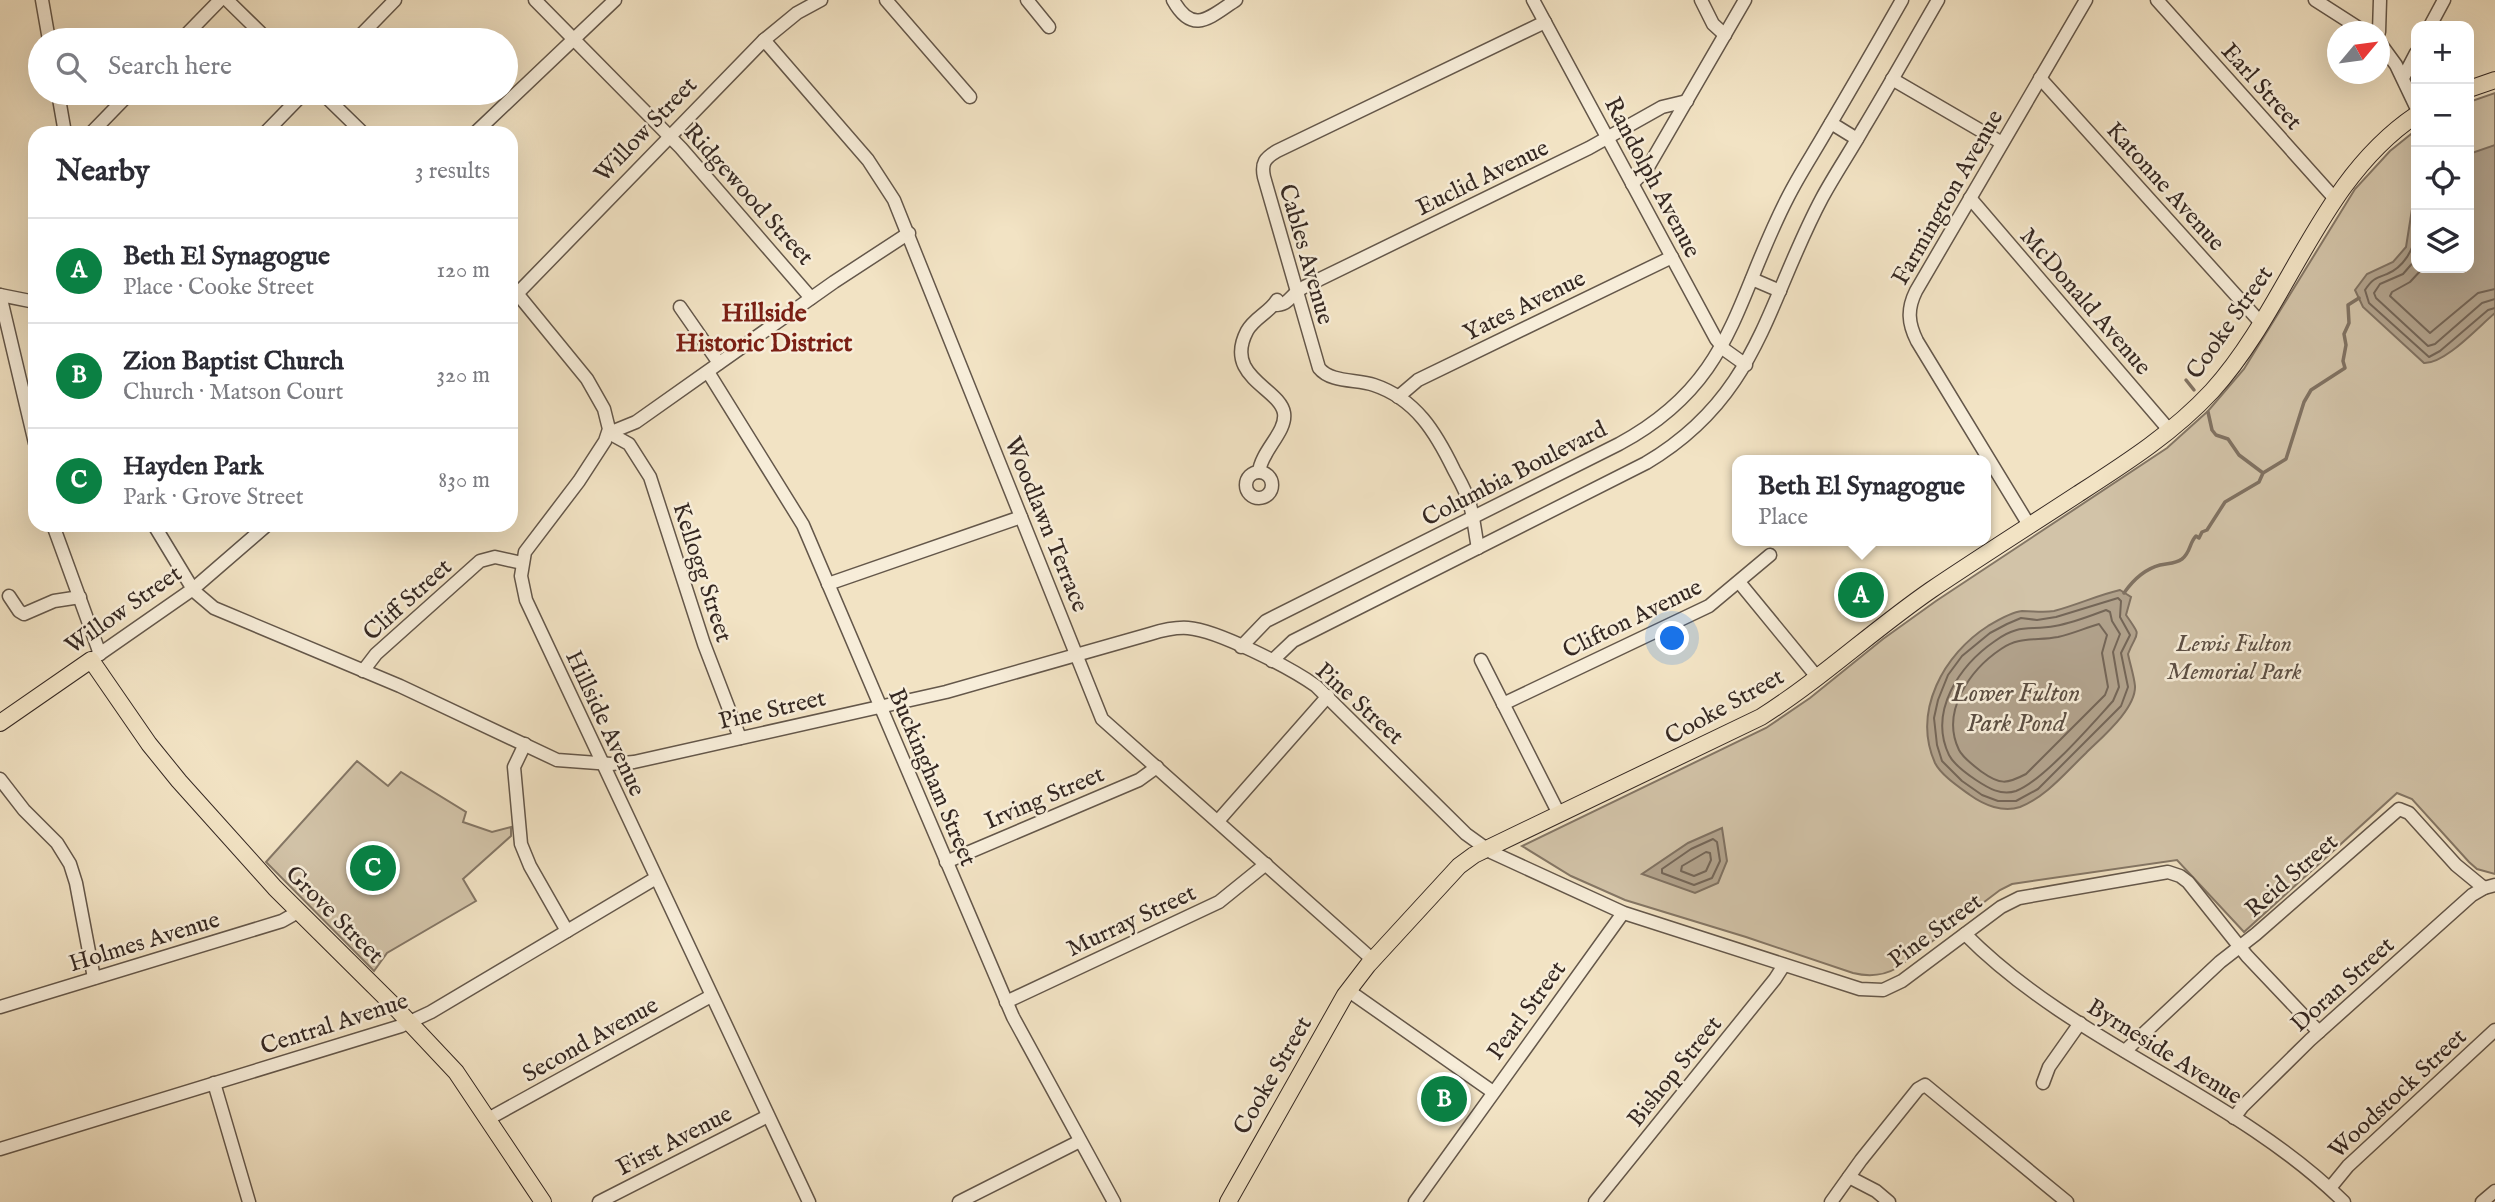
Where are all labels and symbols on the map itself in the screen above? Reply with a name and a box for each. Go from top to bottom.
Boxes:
north arrow [2327,21,2390,84]
street label: Earl Street [2213,37,2308,137]
street label: Willow Street [588,70,704,190]
street label: Randolph Avenue [1596,92,1707,263]
street label: Farmington Avenue [1886,105,2011,291]
street label: Katonne Avenue [2099,116,2231,258]
street label: Ridgewood Street [676,118,820,272]
street label: Euclid Avenue [1411,133,1554,224]
street label: Cables Avenue [1271,181,1340,328]
street label: McDonald Avenue [2012,222,2157,382]
street label: Cooke Street [2180,260,2281,386]
street label: Yates Avenue [1458,263,1591,349]
district label: Hillside Historic District [676,297,852,360]
street label: Columbia Boulevard [1417,414,1612,534]
street label: Woodlawn Terrace [996,432,1095,617]
street label: Kellogg Street [664,499,739,646]
street label: Cliff Street [357,552,459,648]
street label: Willow Street [59,559,188,662]
pin: A [1838,569,1884,621]
street label: Clifton Avenue [1558,572,1707,666]
your location [1655,621,1689,655]
park label: Lewis Fulton Memorial Park [2166,629,2302,688]
street label: Hillside Avenue [557,646,652,801]
street label: Pine Street [1308,656,1410,752]
street label: Cooke Street [1660,662,1790,753]
water label: Lower Fulton Park Pond [1951,677,2080,740]
street label: Pine Street [716,683,829,738]
street label: Buckingham Street [880,684,983,871]
street label: Irving Street [980,759,1109,837]
street label: Reid Street [2239,827,2345,925]
pin: C [350,842,396,894]
street label: Grove Street [278,859,390,971]
street label: Murray Street [1062,878,1201,965]
street label: Pine Street [1883,887,1989,976]
street label: Holmes Avenue [65,905,224,980]
street label: Doran Street [2285,930,2401,1040]
street label: Pearl Street [1481,955,1574,1067]
street label: Central Avenue [257,986,412,1063]
street label: Second Avenue [517,990,664,1090]
street label: Byrneside Avenue [2081,992,2248,1112]
street label: Bishop Street [1621,1010,1729,1134]
street label: Cooke Street [1227,1011,1320,1140]
street label: Woodstock Street [2322,1022,2474,1166]
pin: B [1421,1073,1467,1125]
street label: First Avenue [612,1099,738,1184]

